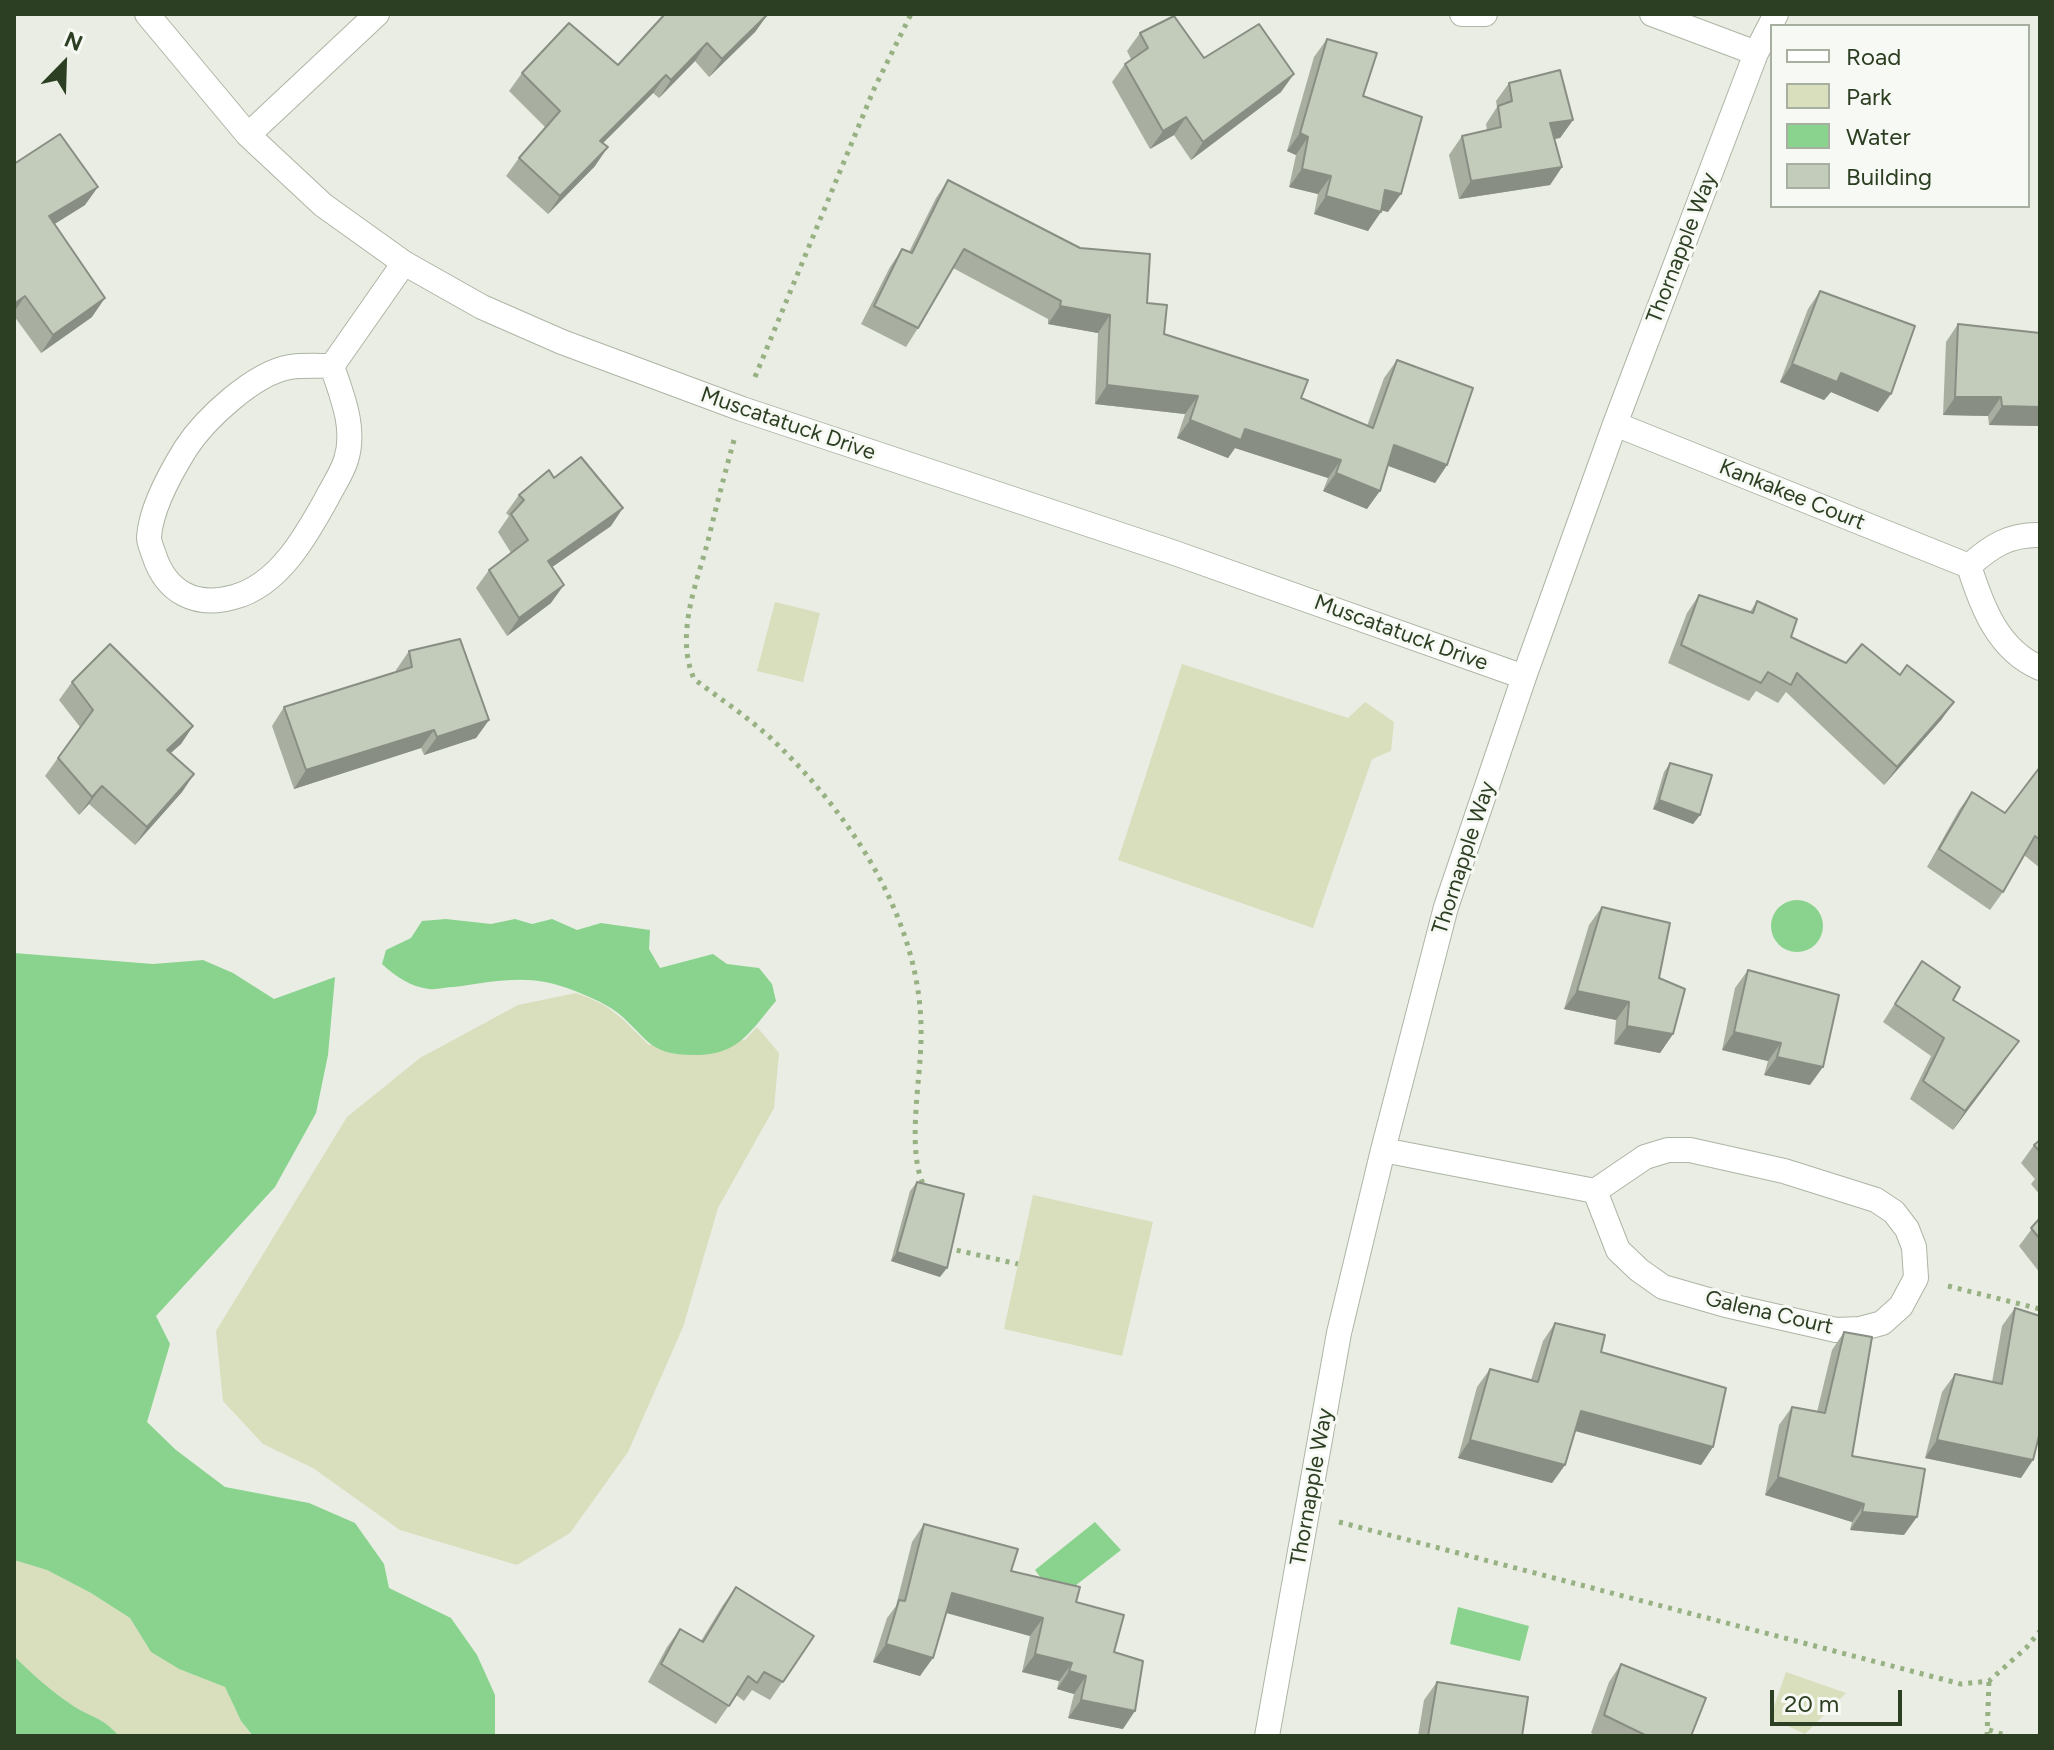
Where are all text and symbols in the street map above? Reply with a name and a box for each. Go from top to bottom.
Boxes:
north arrow [24,24,104,104]
legend [1770,24,2030,208]
text: N [60,26,87,57]
text: Road [1846,42,1901,71]
text: Park [1846,82,1892,111]
text: Water [1846,122,1911,151]
text: Building [1846,162,1932,191]
street label: Thornapple Way [1641,169,1723,327]
street label: Muscatatuck Drive [697,382,879,466]
street label: Kankakee Court [1715,454,1869,536]
street label: Muscatatuck Drive [1310,589,1492,677]
street label: Thornapple Way [1427,778,1501,938]
street label: Galena Court [1703,1285,1835,1341]
street label: Thornapple Way [1285,1406,1339,1568]
scale bar [1774,1674,1906,1724]
text: 20 m [1784,1689,1839,1718]

